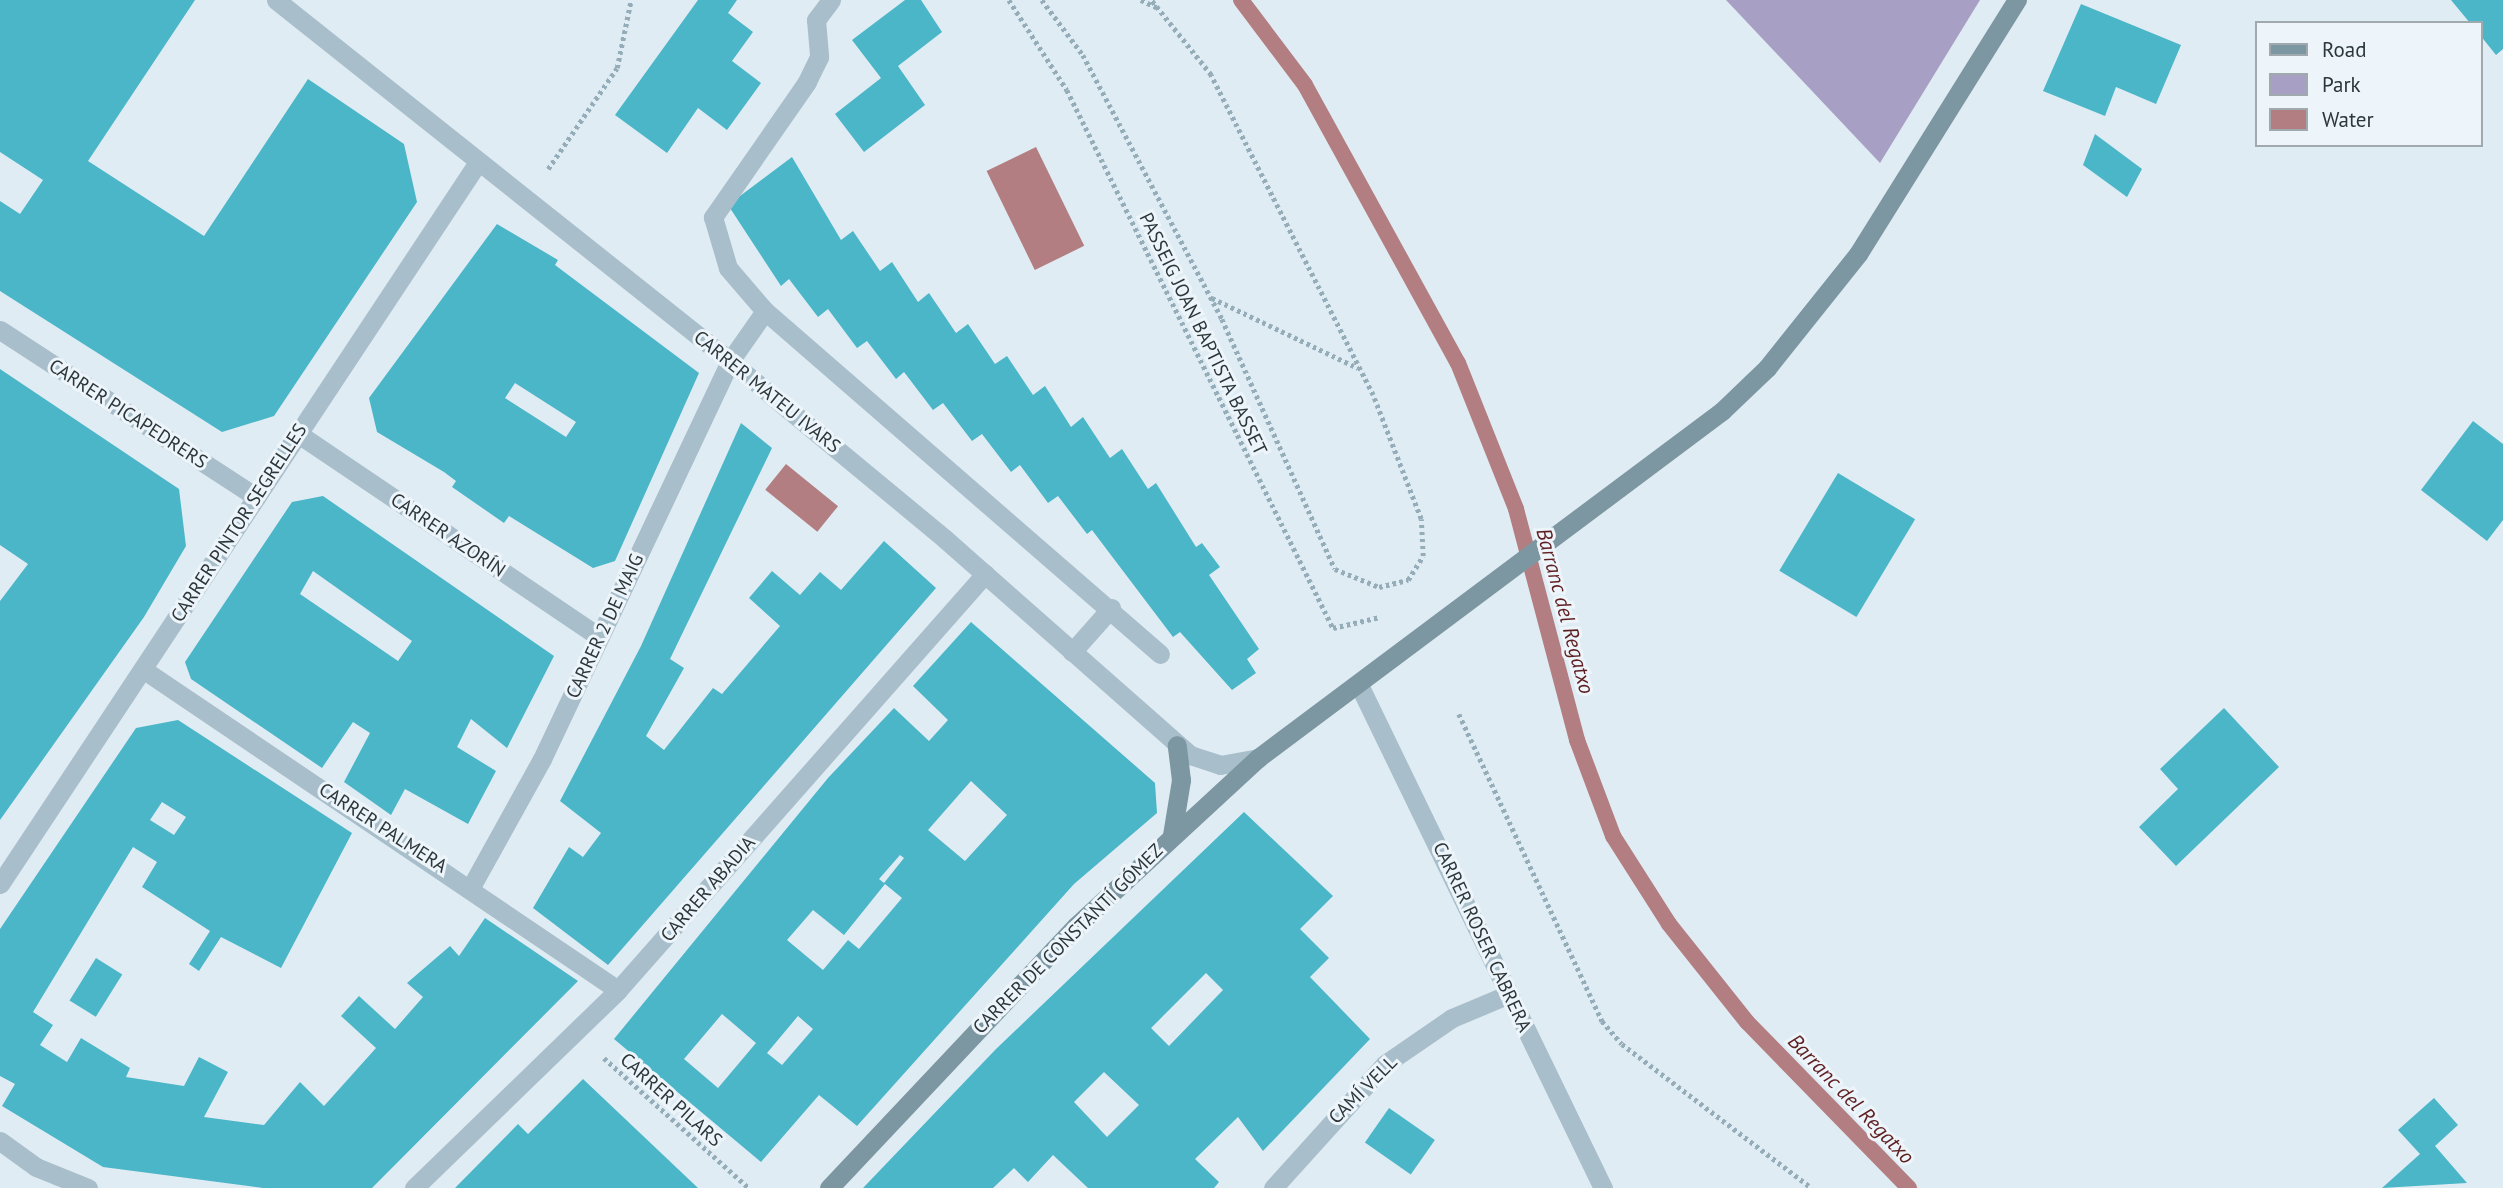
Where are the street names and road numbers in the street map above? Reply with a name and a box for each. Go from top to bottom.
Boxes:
street label: PASSEIG JOAN BAPTISTA BASSET [1134,209,1272,459]
street label: CARRER MATEU IVARS [689,326,845,458]
street label: CARRER PICAPEDRERS [45,354,211,474]
street label: CARRER PINTOR SEGRELLES [166,420,312,626]
street label: CARRER AZORÍN [386,488,510,582]
street label: CARRER 2 DE MAIG [561,550,649,702]
street label: CARRER PALMERA [315,778,451,878]
street label: CARRER ABADIA [656,831,760,947]
street label: CARRER DE CONSTANTÍ GÓMEZ [968,839,1168,1039]
street label: CARRER ROSER CABRERA [1428,839,1536,1035]
street label: CARRER PILARS [615,1048,727,1152]
street label: CAMÍ VELL [1324,1051,1402,1129]

